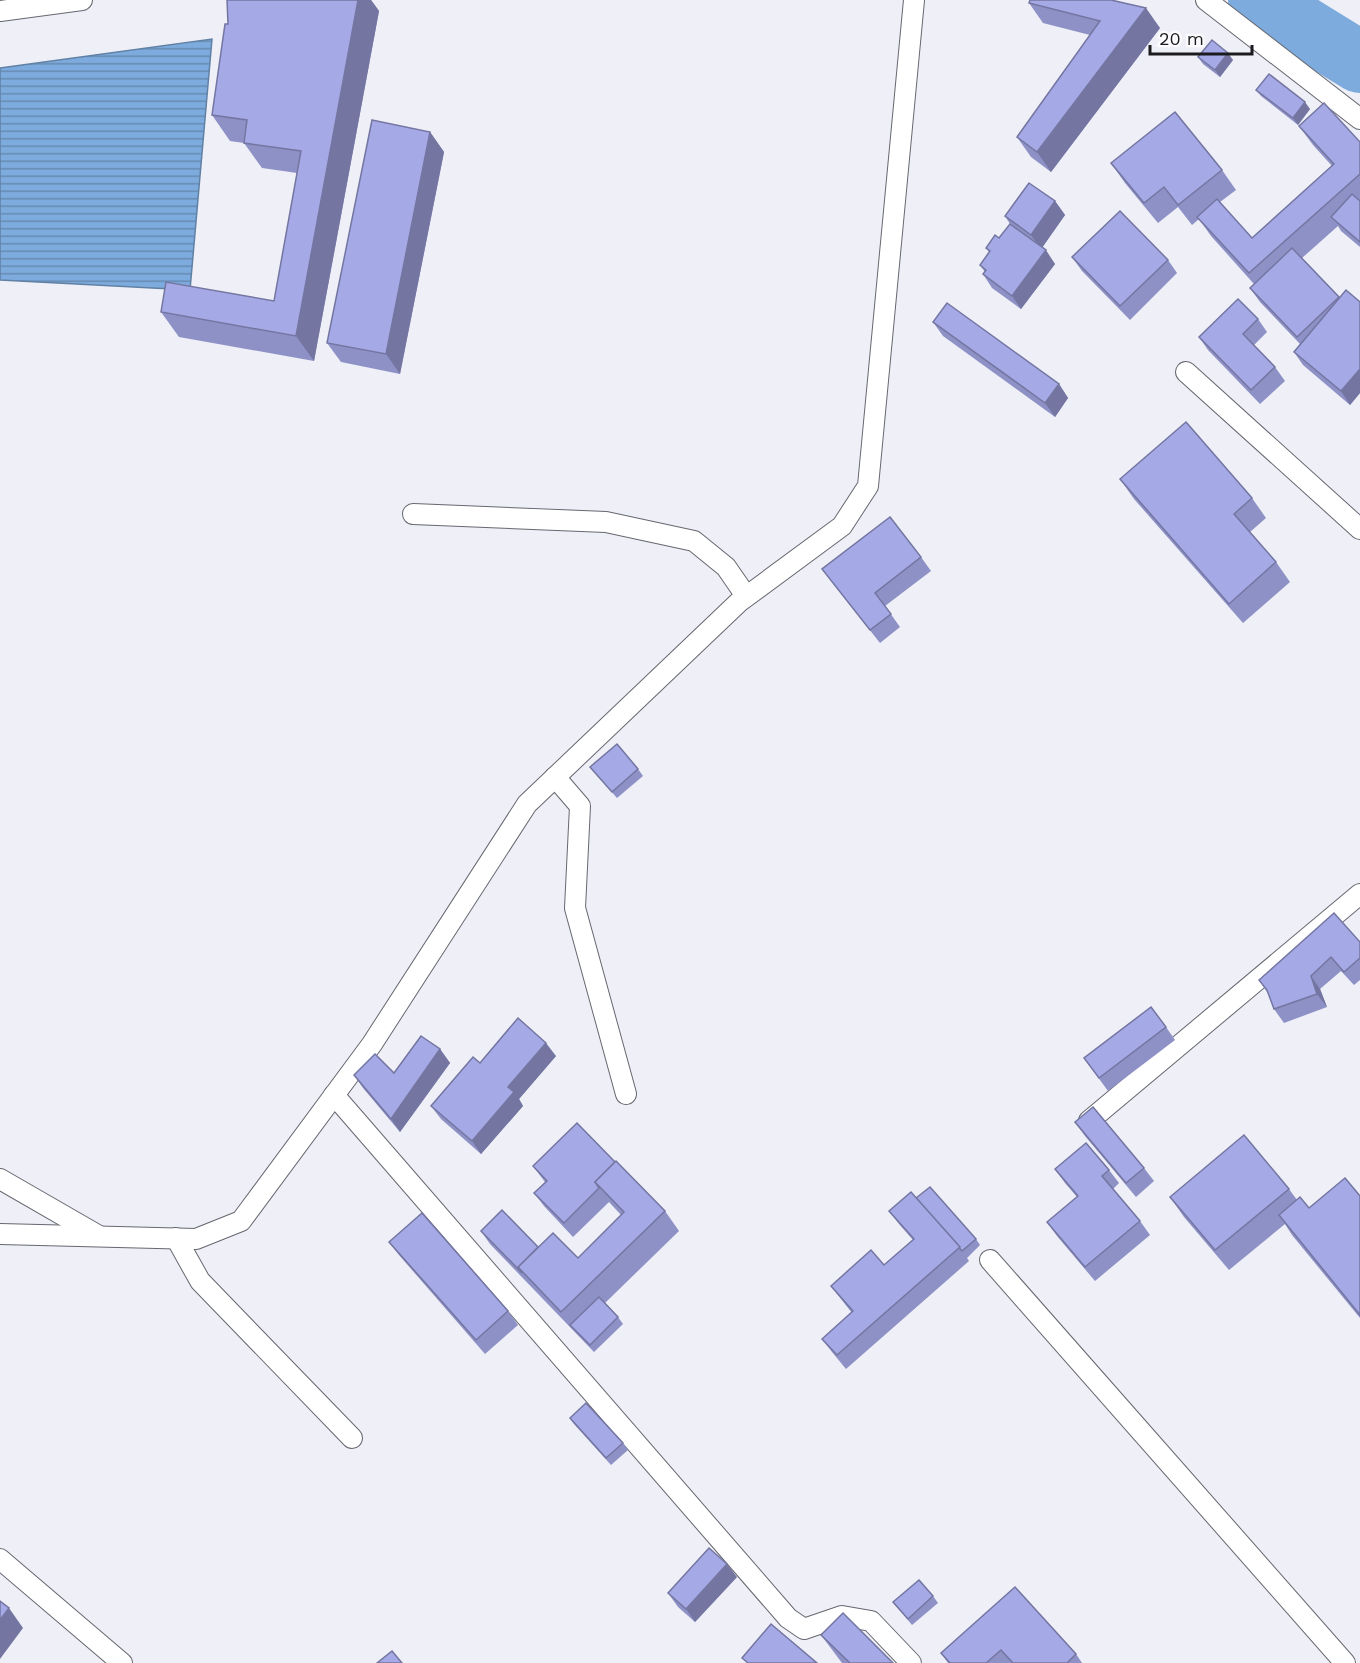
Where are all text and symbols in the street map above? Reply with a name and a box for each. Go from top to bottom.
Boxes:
scale bar [1150,18,1252,56]
text: 20 m [1159,28,1204,49]

